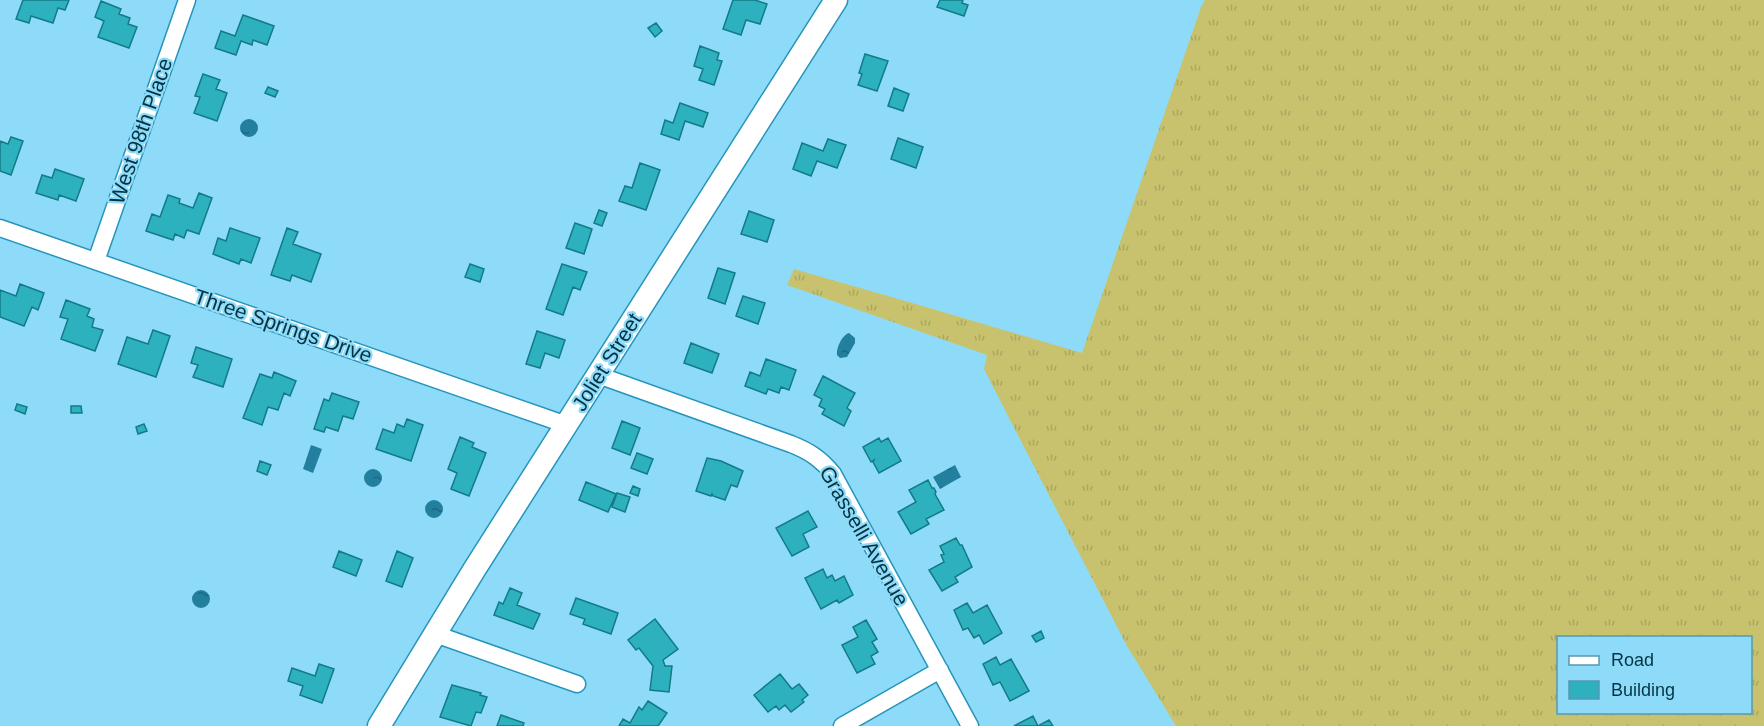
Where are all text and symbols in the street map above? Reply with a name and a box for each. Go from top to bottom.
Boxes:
street label: West 98th Place [105,55,176,207]
street label: Three Springs Drive [191,284,375,367]
street label: Joliet Street [567,308,646,415]
street label: Grasselli Avenue [815,462,914,610]
legend [1557,636,1752,714]
text: Road [1611,650,1654,670]
text: Building [1611,680,1675,700]

